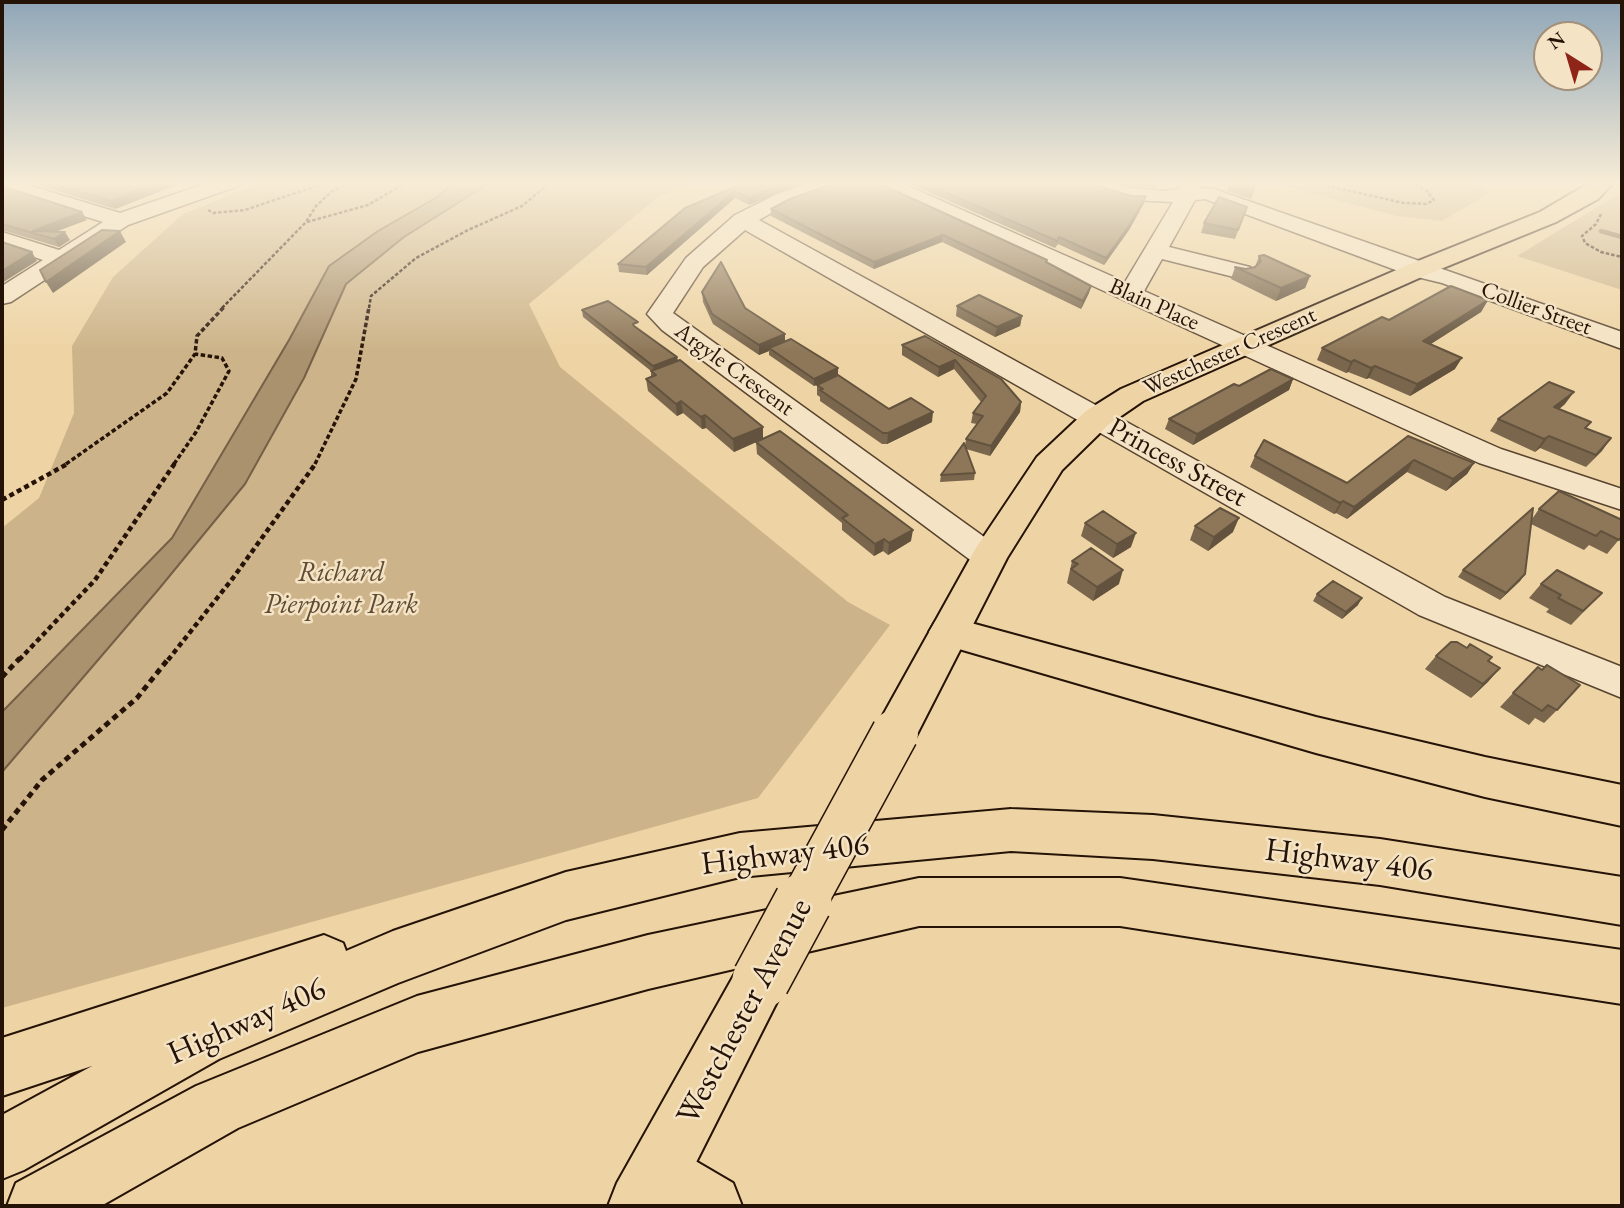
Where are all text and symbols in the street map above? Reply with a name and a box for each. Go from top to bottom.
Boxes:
north arrow [1533,21,1603,91]
text: N [1543,26,1570,55]
street label: Blain Place [1105,273,1203,337]
street label: Collier Street [1477,276,1595,342]
street label: Westchester Crescent [1139,302,1321,402]
street label: Argyle Crescent [669,318,799,422]
street label: Princess Street [1102,411,1252,515]
park label: Richard Pierpoint Park [264,556,418,622]
street label: Highway 406 [699,825,871,885]
street label: Highway 406 [1263,831,1435,891]
street label: Westchester Avenue [669,892,821,1132]
street label: Highway 406 [162,970,332,1074]

